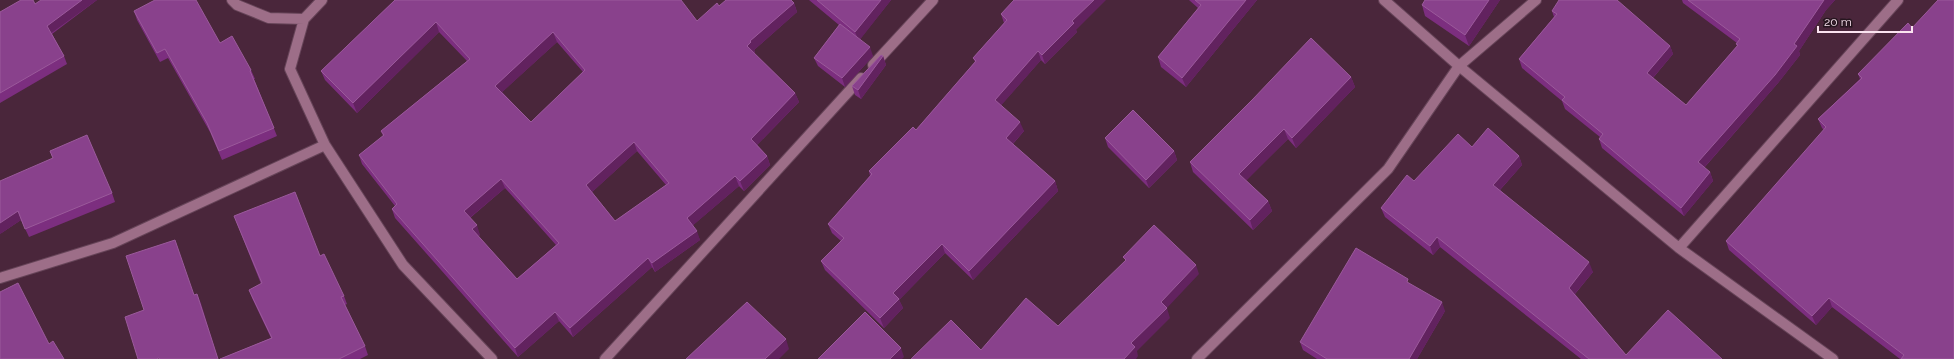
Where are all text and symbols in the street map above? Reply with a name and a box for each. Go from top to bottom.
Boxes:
scale bar [1818,8,1912,34]
text: 20 m [1824,15,1852,29]

